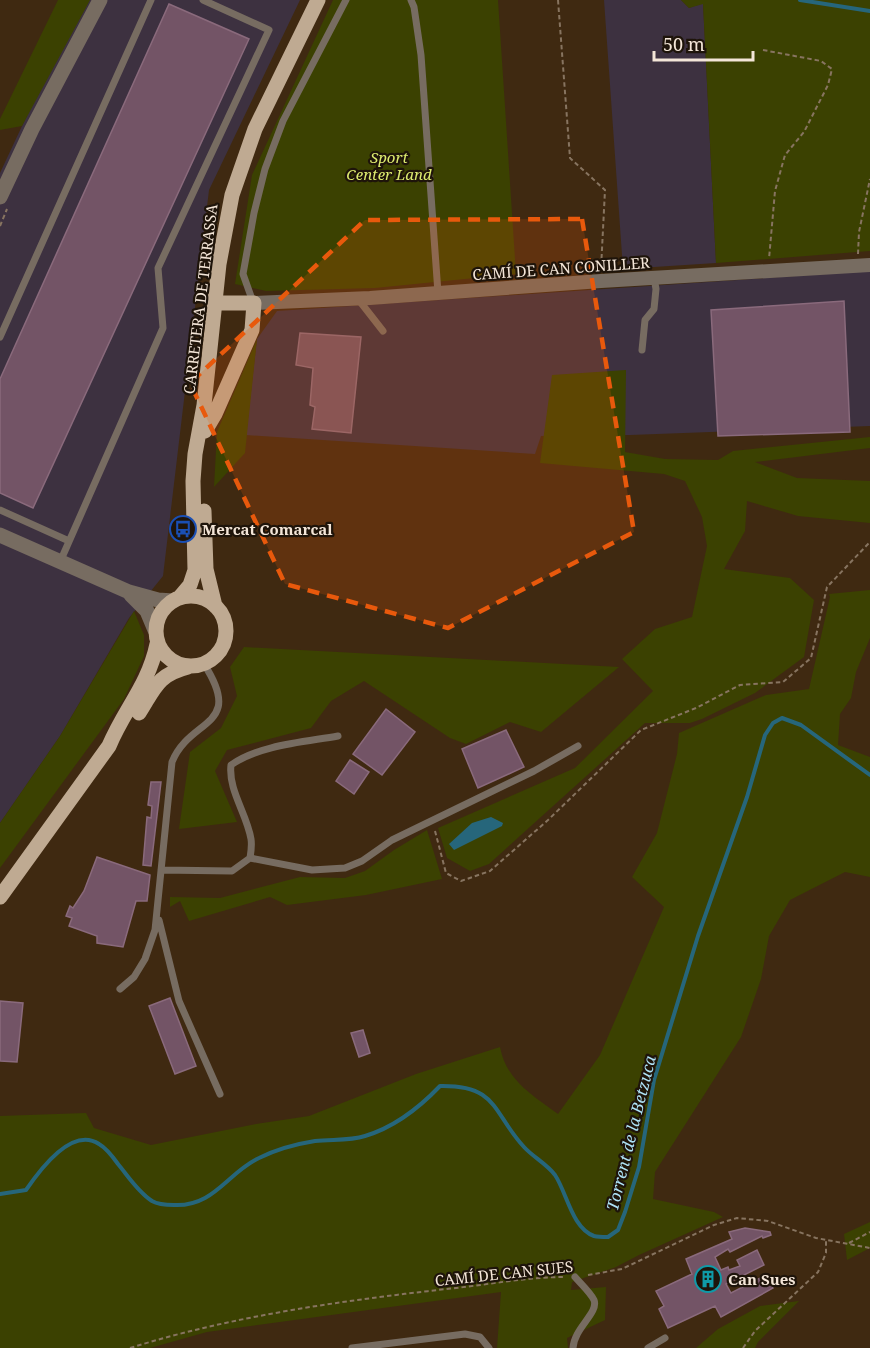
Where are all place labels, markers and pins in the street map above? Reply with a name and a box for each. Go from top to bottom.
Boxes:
bus stop icon: Mercat Comarcal [168,514,198,544]
place label: Mercat Comarcal [202,519,333,539]
building icon: Can Sues [693,1264,723,1294]
place label: Can Sues [728,1269,795,1289]

